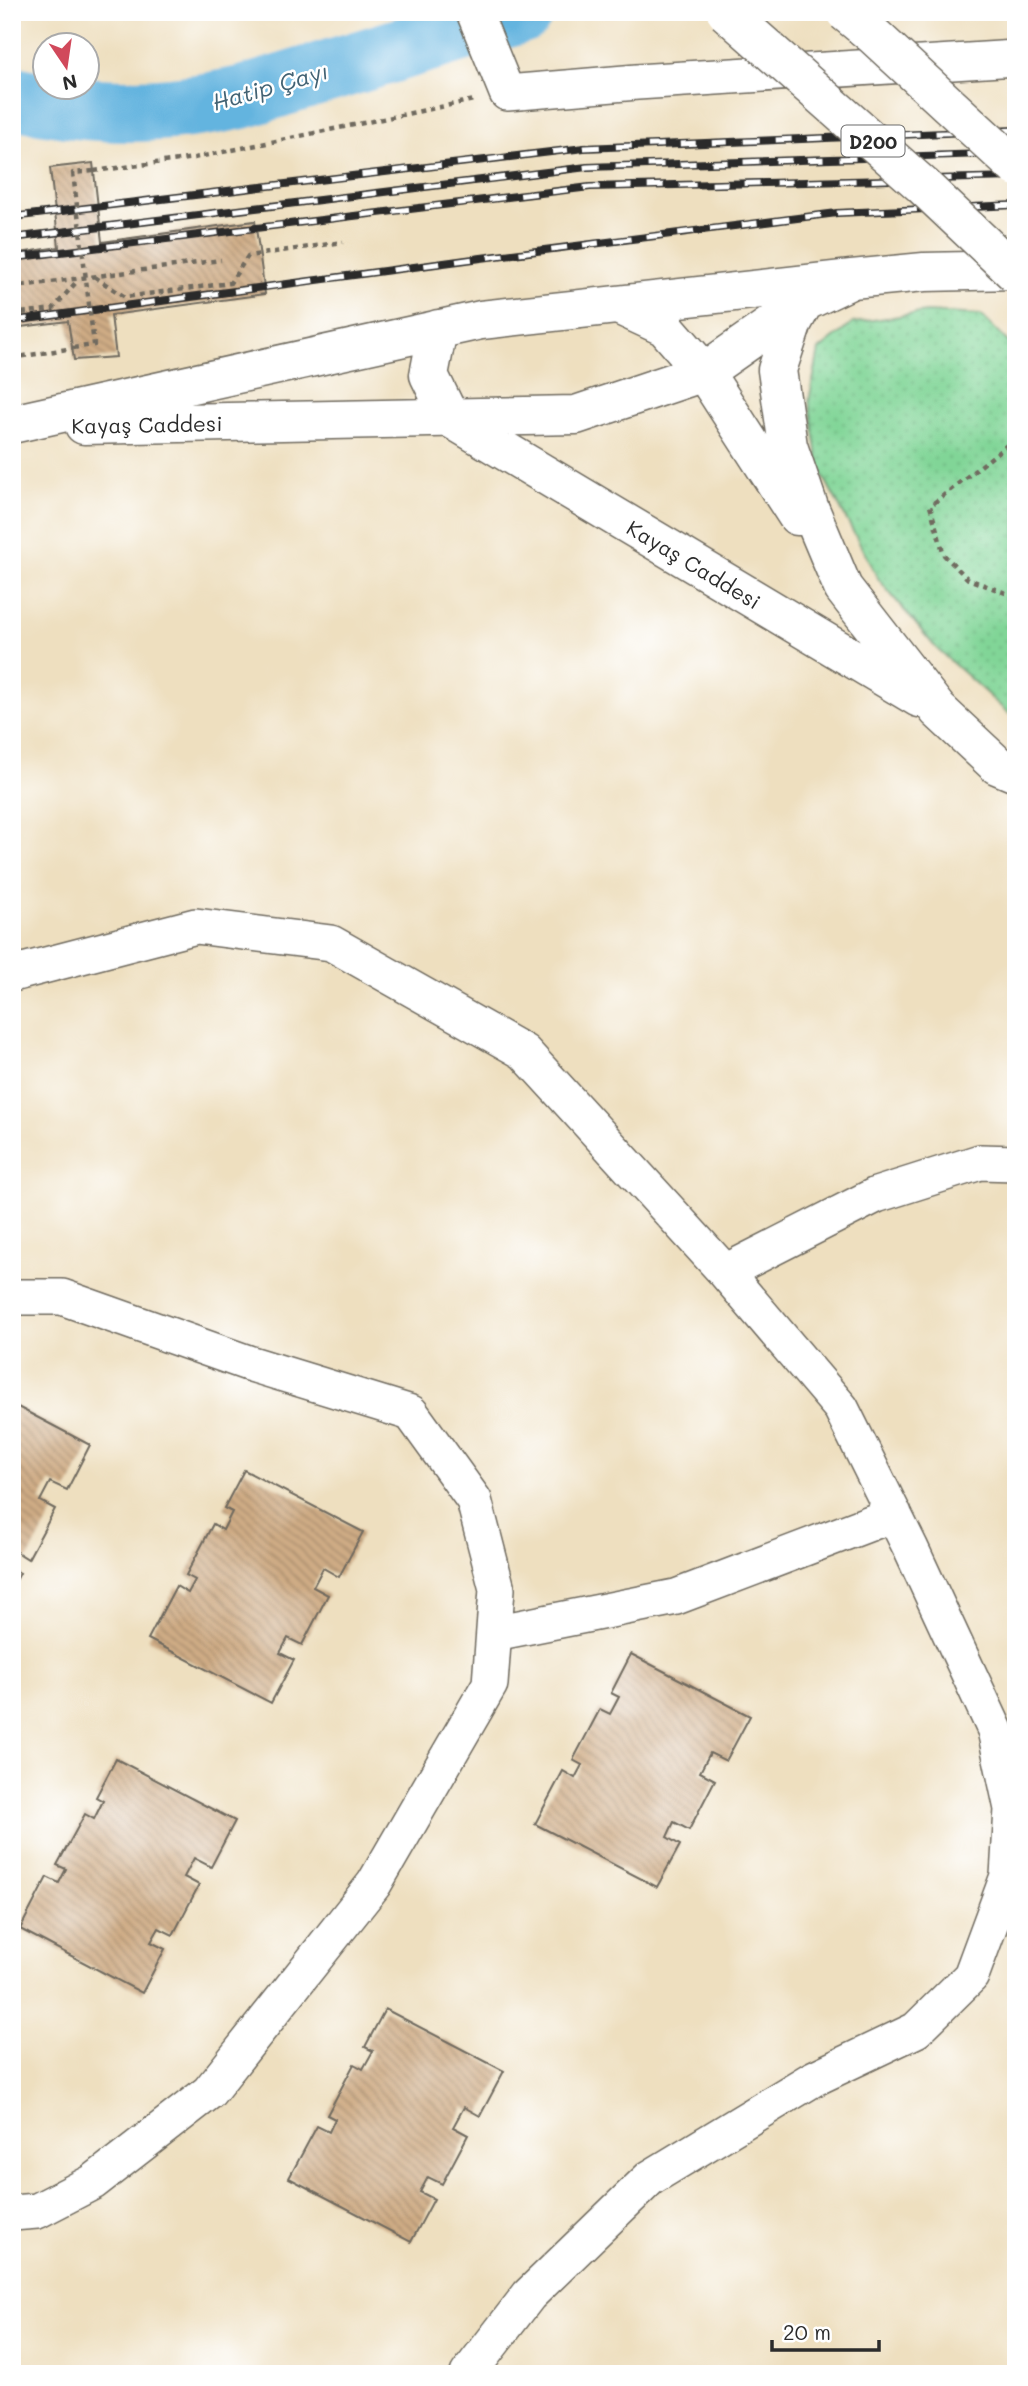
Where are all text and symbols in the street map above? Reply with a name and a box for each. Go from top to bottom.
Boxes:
north arrow [32,32,102,102]
water label: Hatip Çayı [208,55,332,117]
text: N [60,69,80,97]
road number: D200 [842,125,904,156]
street label: Kayaş Caddesi [71,409,223,439]
street label: Kayaş Caddesi [622,514,766,614]
scale bar [772,2309,879,2353]
text: 20 m [783,2318,831,2345]

